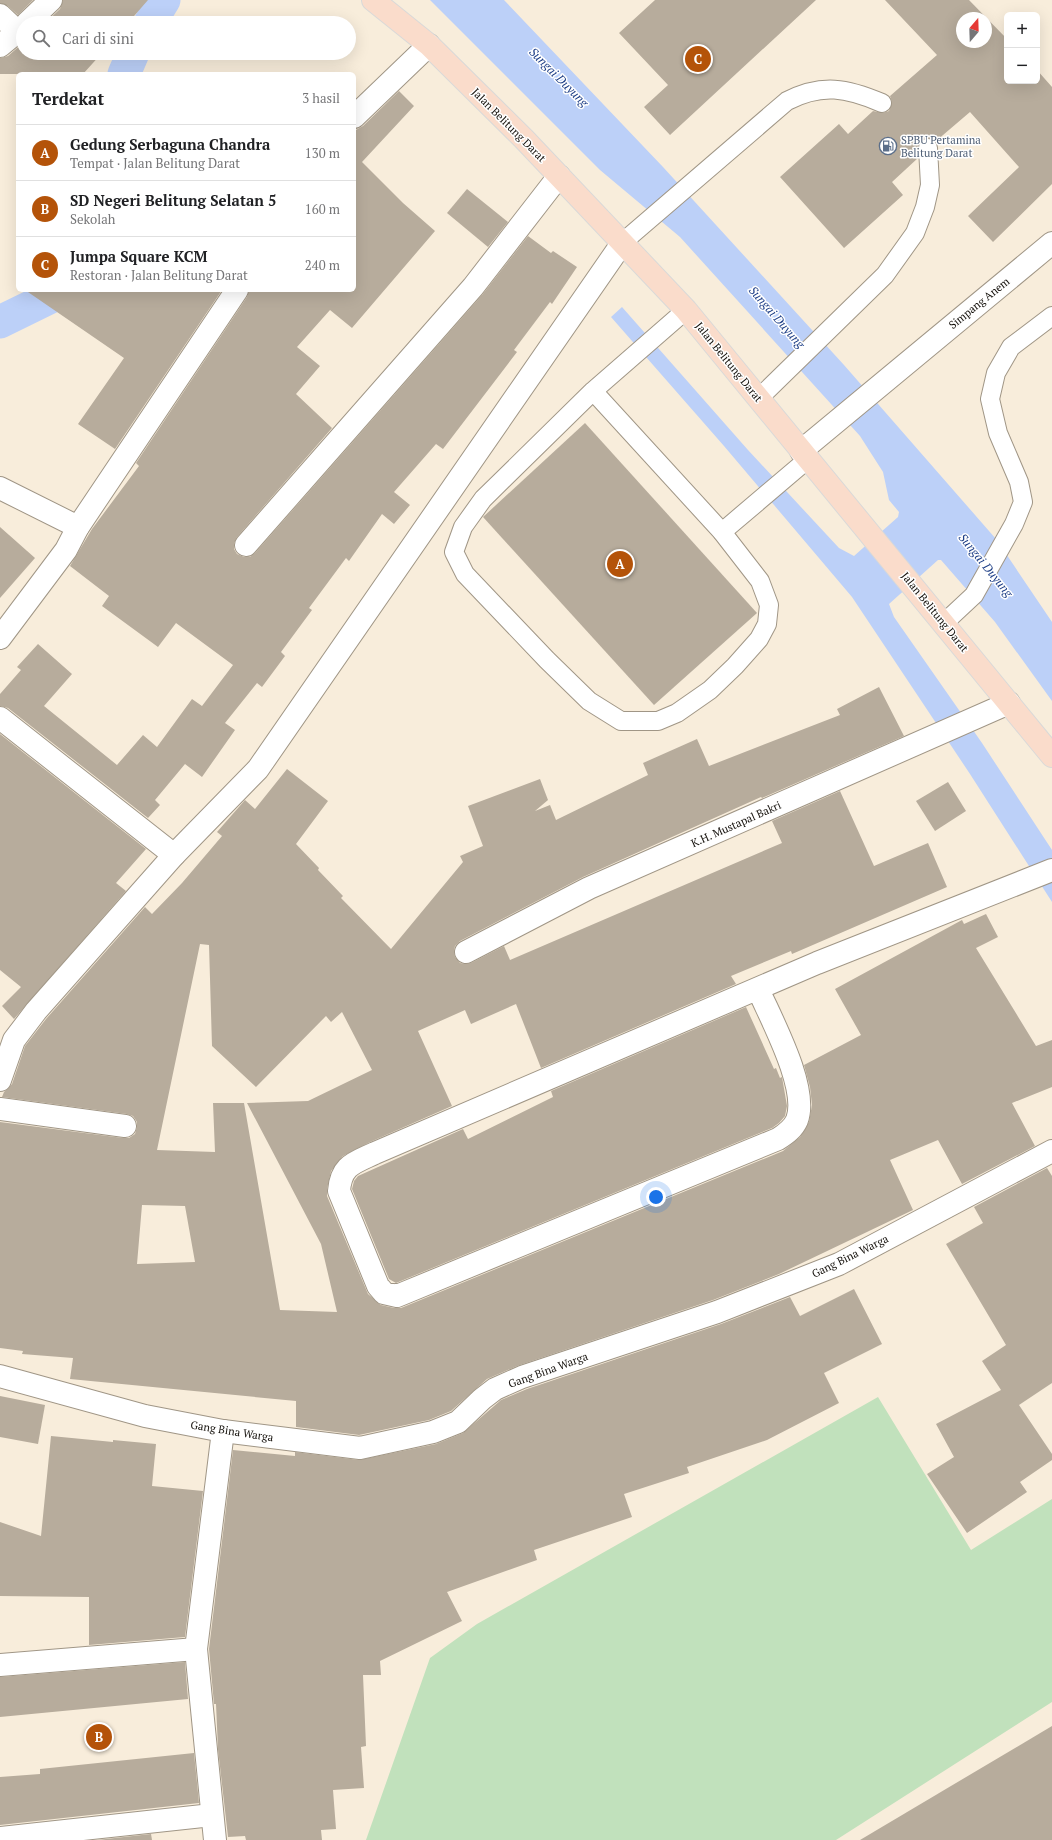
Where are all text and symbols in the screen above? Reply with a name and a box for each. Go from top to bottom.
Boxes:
north arrow [956,12,992,48]
map controls [1004,12,1040,84]
button: + [1004,12,1040,48]
search box [16,16,356,60]
icon: search [30,27,52,49]
text: Cari di sini [62,28,134,48]
water label: Sungai Duyung [526,44,593,111]
pin: C [685,44,711,74]
button: − [1004,48,1040,84]
street label: Jalan Belitung Darat [469,85,549,165]
text: Terdekat [32,87,104,110]
text: 3 hasil [302,89,340,107]
place label: SPBU Pertamina Belitung Darat [901,133,981,160]
text: Gedung Serbaguna Chandra [70,134,270,154]
fuel station icon: SPBU Pertamina Belitung Darat [878,136,898,156]
text: A [40,144,50,162]
text: 130 m [305,144,340,162]
text: Tempat · Jalan Belitung Darat [70,154,240,172]
text: SD Negeri Belitung Selatan 5 [70,190,276,210]
text: B [41,200,49,218]
text: 160 m [305,200,340,218]
text: Sekolah [70,210,115,228]
text: Jumpa Square KCM [70,246,207,266]
text: C [41,256,49,274]
text: 240 m [305,256,340,274]
text: Restoran · Jalan Belitung Darat [70,266,248,284]
street label: Simpang Anem [946,274,1013,332]
water label: Sungai Duyung [746,283,809,352]
street label: Jalan Belitung Darat [692,319,766,405]
water label: Sungai Duyung [956,530,1017,601]
pin: A [607,549,633,579]
street label: Jalan Belitung Darat [898,569,972,655]
street label: K.H. Mustapal Bakri [689,798,783,850]
your location [646,1187,666,1207]
street label: Gang Bina Warga [809,1231,891,1281]
street label: Gang Bina Warga [506,1349,590,1391]
street label: Gang Bina Warga [190,1418,275,1445]
pin: B [86,1722,112,1752]

